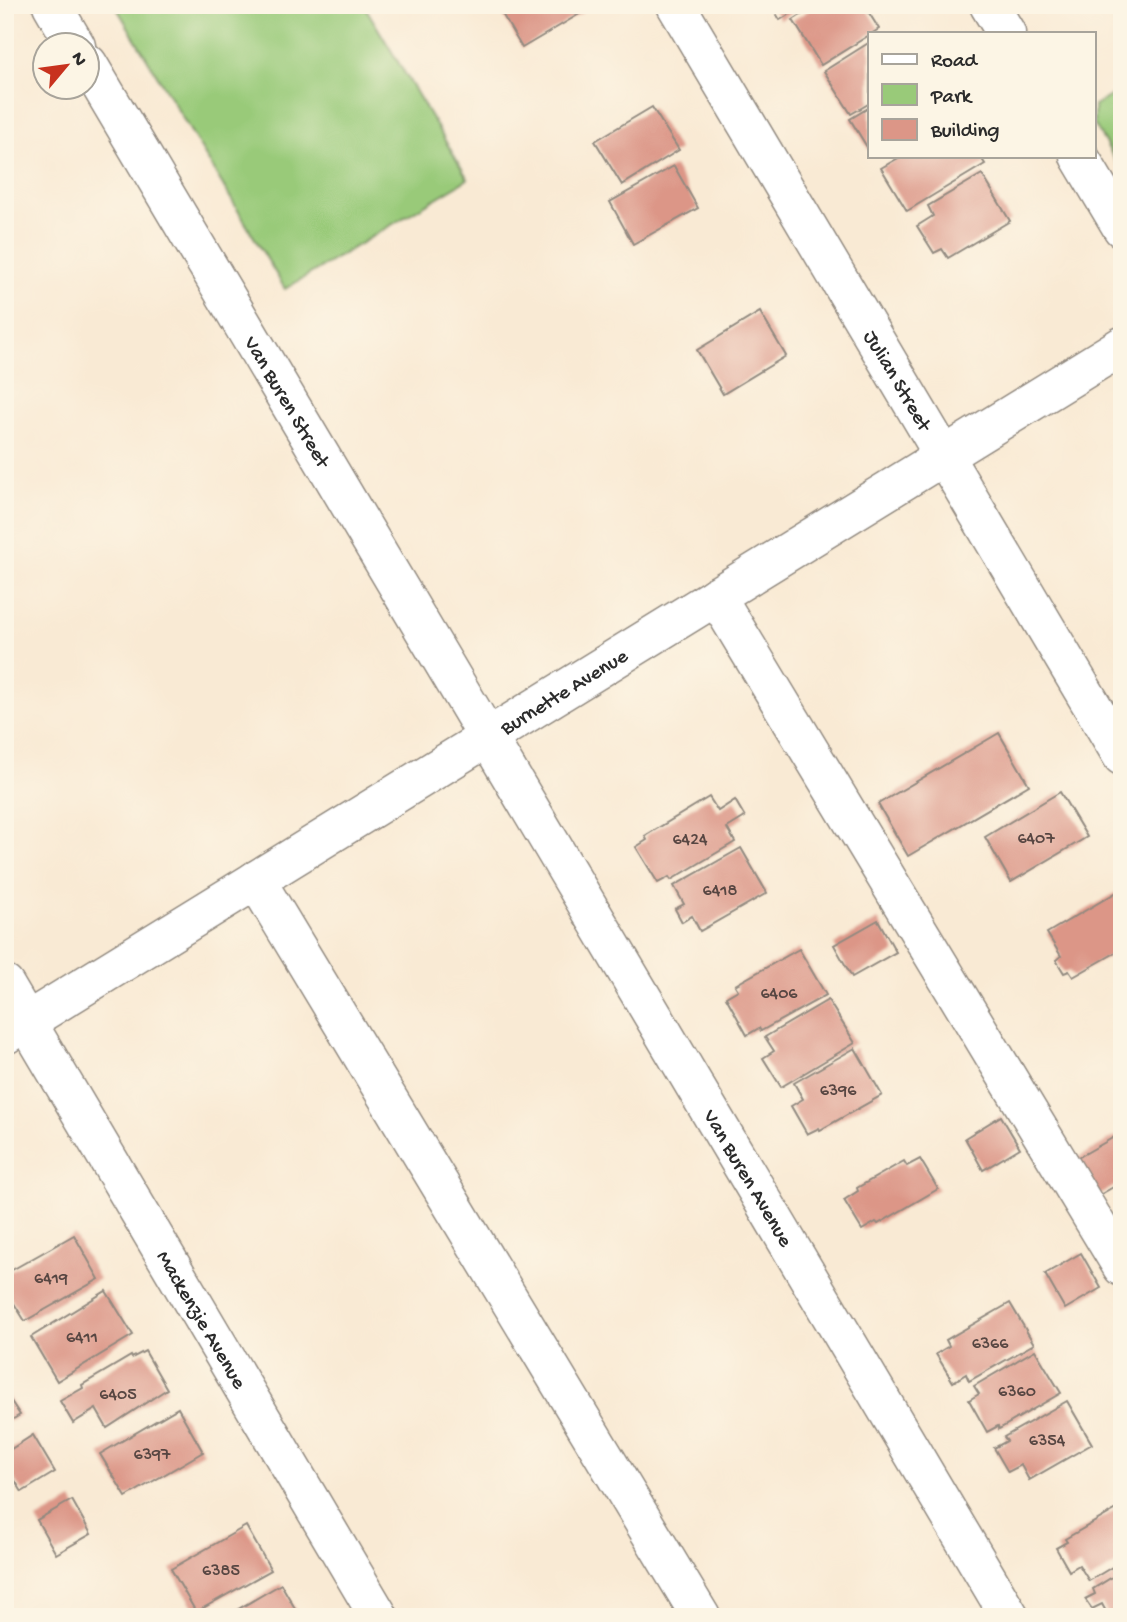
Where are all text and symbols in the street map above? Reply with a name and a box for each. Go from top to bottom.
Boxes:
north arrow [32,32,102,102]
legend [868,32,1096,158]
text: N [65,48,91,70]
text: Road [931,50,979,75]
text: Park [930,86,974,111]
text: Building [930,120,1000,145]
street label: Julian Street [856,327,936,439]
street label: Van Buren Street [236,332,335,475]
street label: Burnette Avenue [496,644,634,743]
house number: 6407 [1017,829,1055,850]
house number: 6424 [673,830,708,851]
house number: 6418 [703,881,738,902]
house number: 6406 [761,984,798,1005]
house number: 6396 [820,1081,857,1102]
street label: Van Buren Avenue [695,1105,797,1254]
street label: Mackenzie Avenue [149,1247,251,1395]
house number: 6419 [34,1269,68,1290]
house number: 6411 [66,1328,98,1349]
house number: 6366 [972,1334,1009,1355]
house number: 6360 [998,1382,1036,1403]
house number: 6405 [99,1385,137,1406]
house number: 6354 [1029,1431,1066,1452]
house number: 6397 [134,1445,171,1466]
house number: 6385 [202,1561,240,1582]

